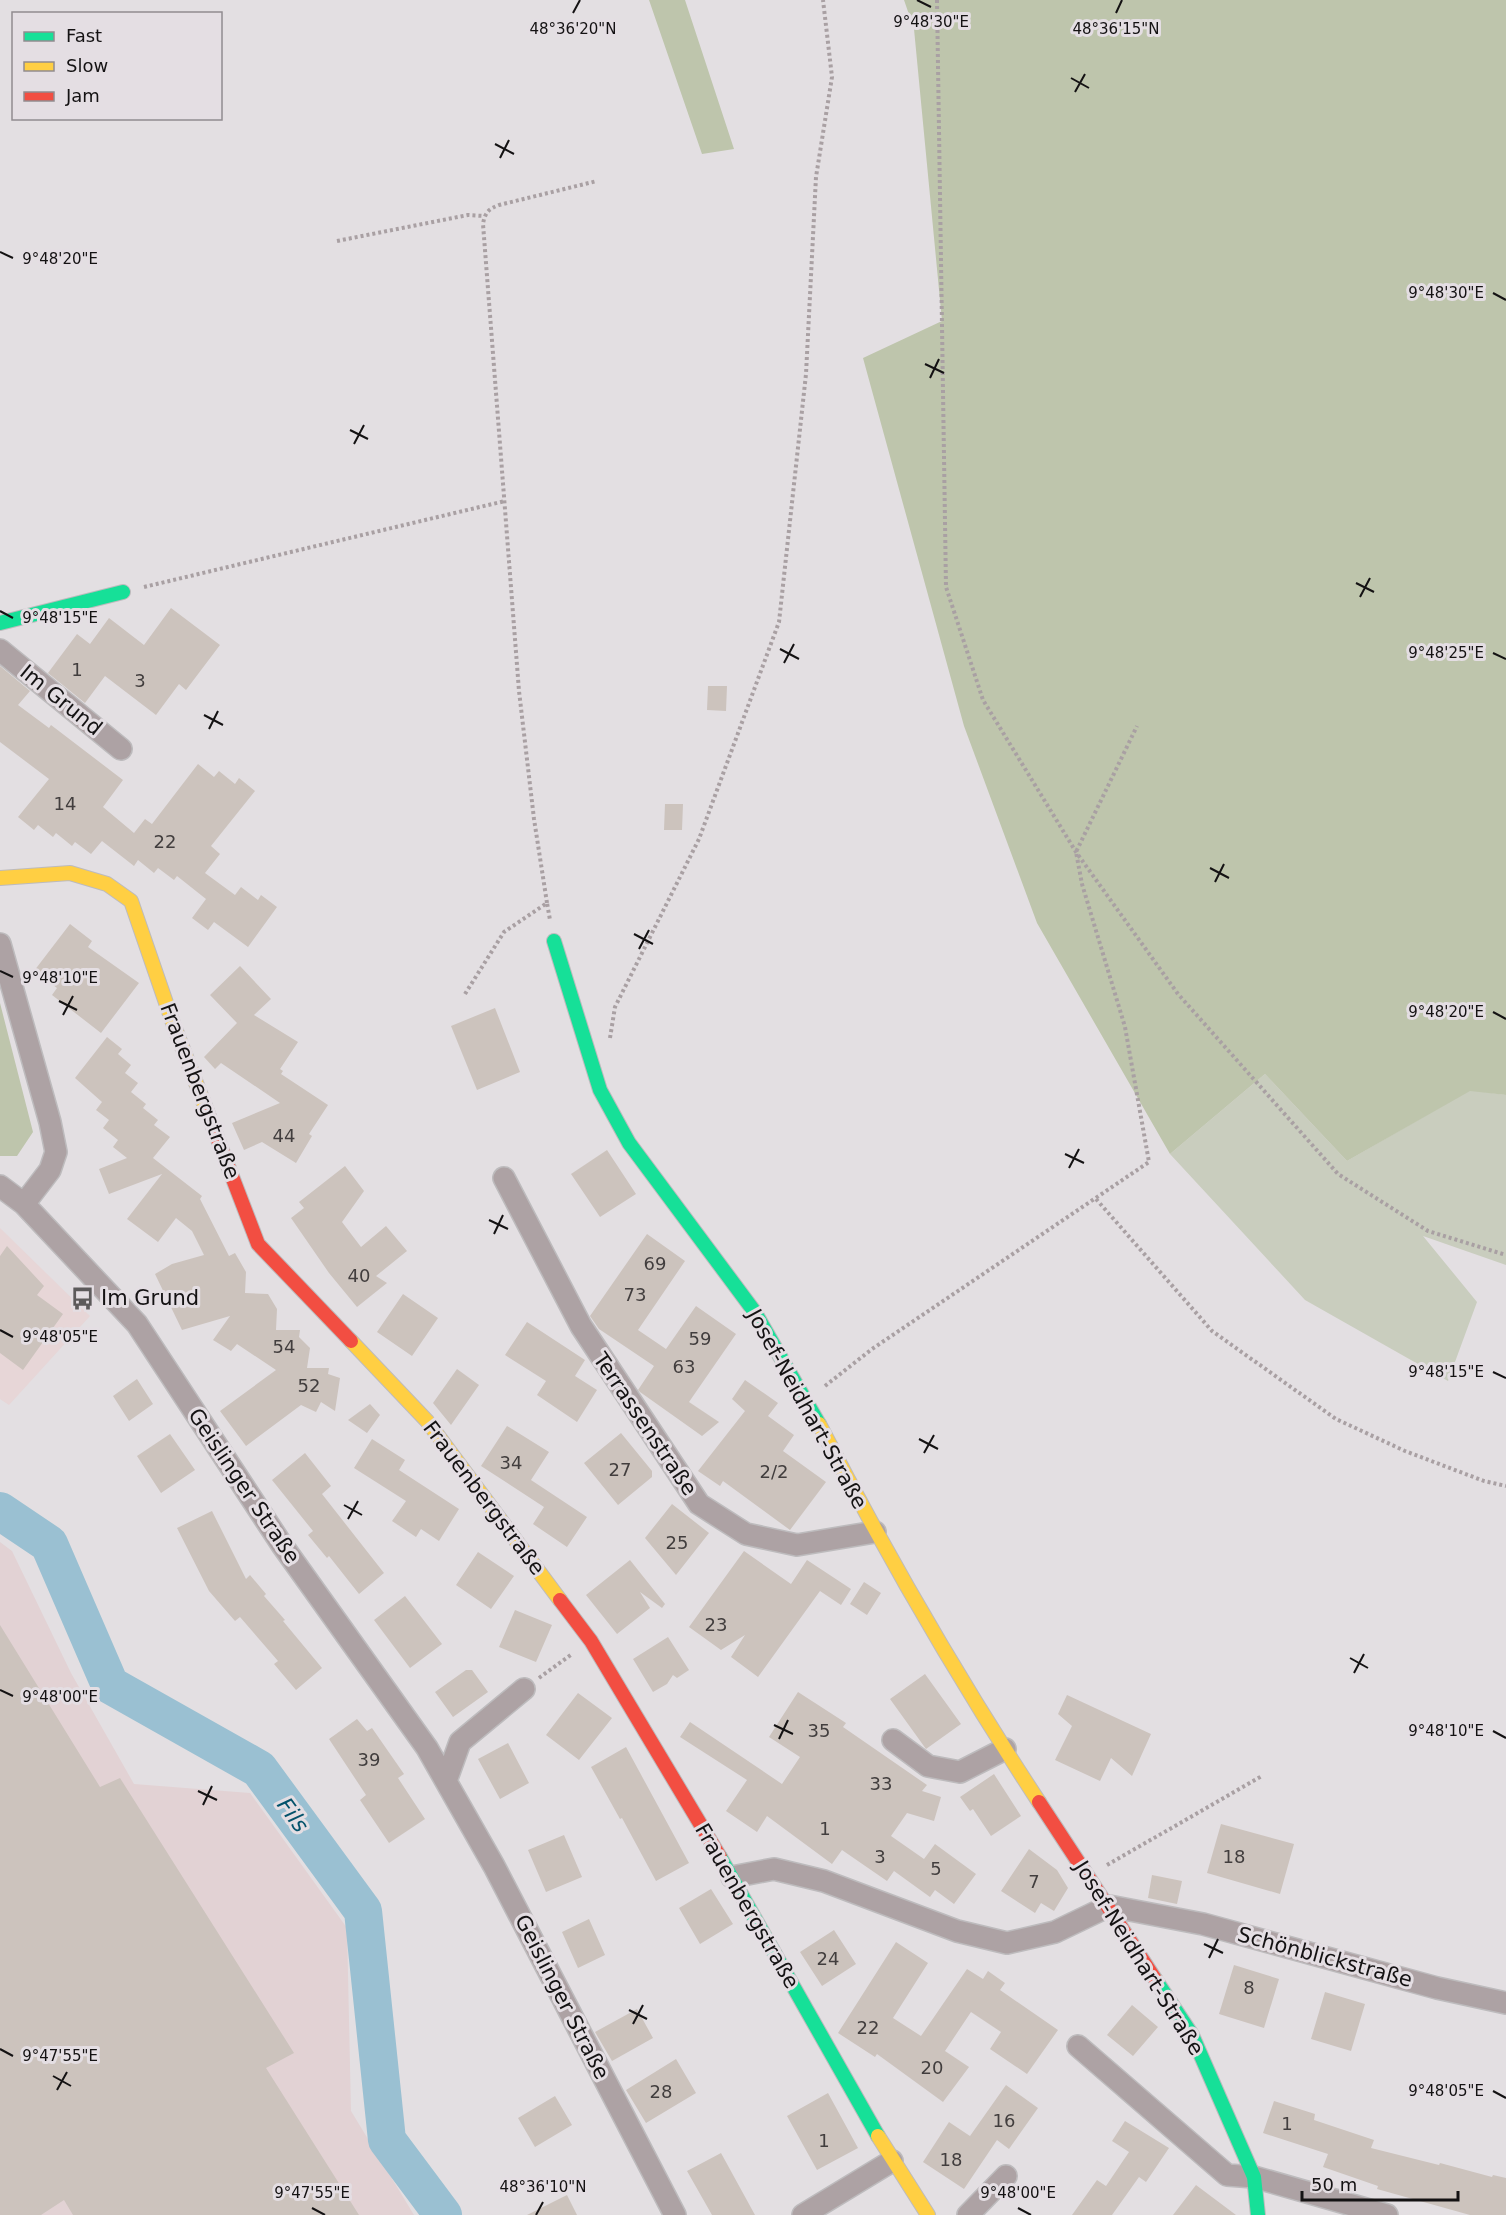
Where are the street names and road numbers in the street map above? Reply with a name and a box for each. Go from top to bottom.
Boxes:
street label: Im Grund [15,660,107,740]
street label: Frauenbergstraße [155,1000,245,1182]
street label: Josef-Neidhart-Straße [741,1303,872,1513]
street label: Terrassenstraße [588,1347,702,1500]
street label: Geislinger Straße [183,1404,305,1568]
street label: Frauenbergstraße [418,1416,550,1580]
street label: Frauenbergstraße [690,1819,804,1993]
street label: Josef-Neidhart-Straße [1068,1855,1209,2059]
street label: Geislinger Straße [510,1911,614,2083]
street label: Schönblickstraße [1235,1922,1415,1992]

